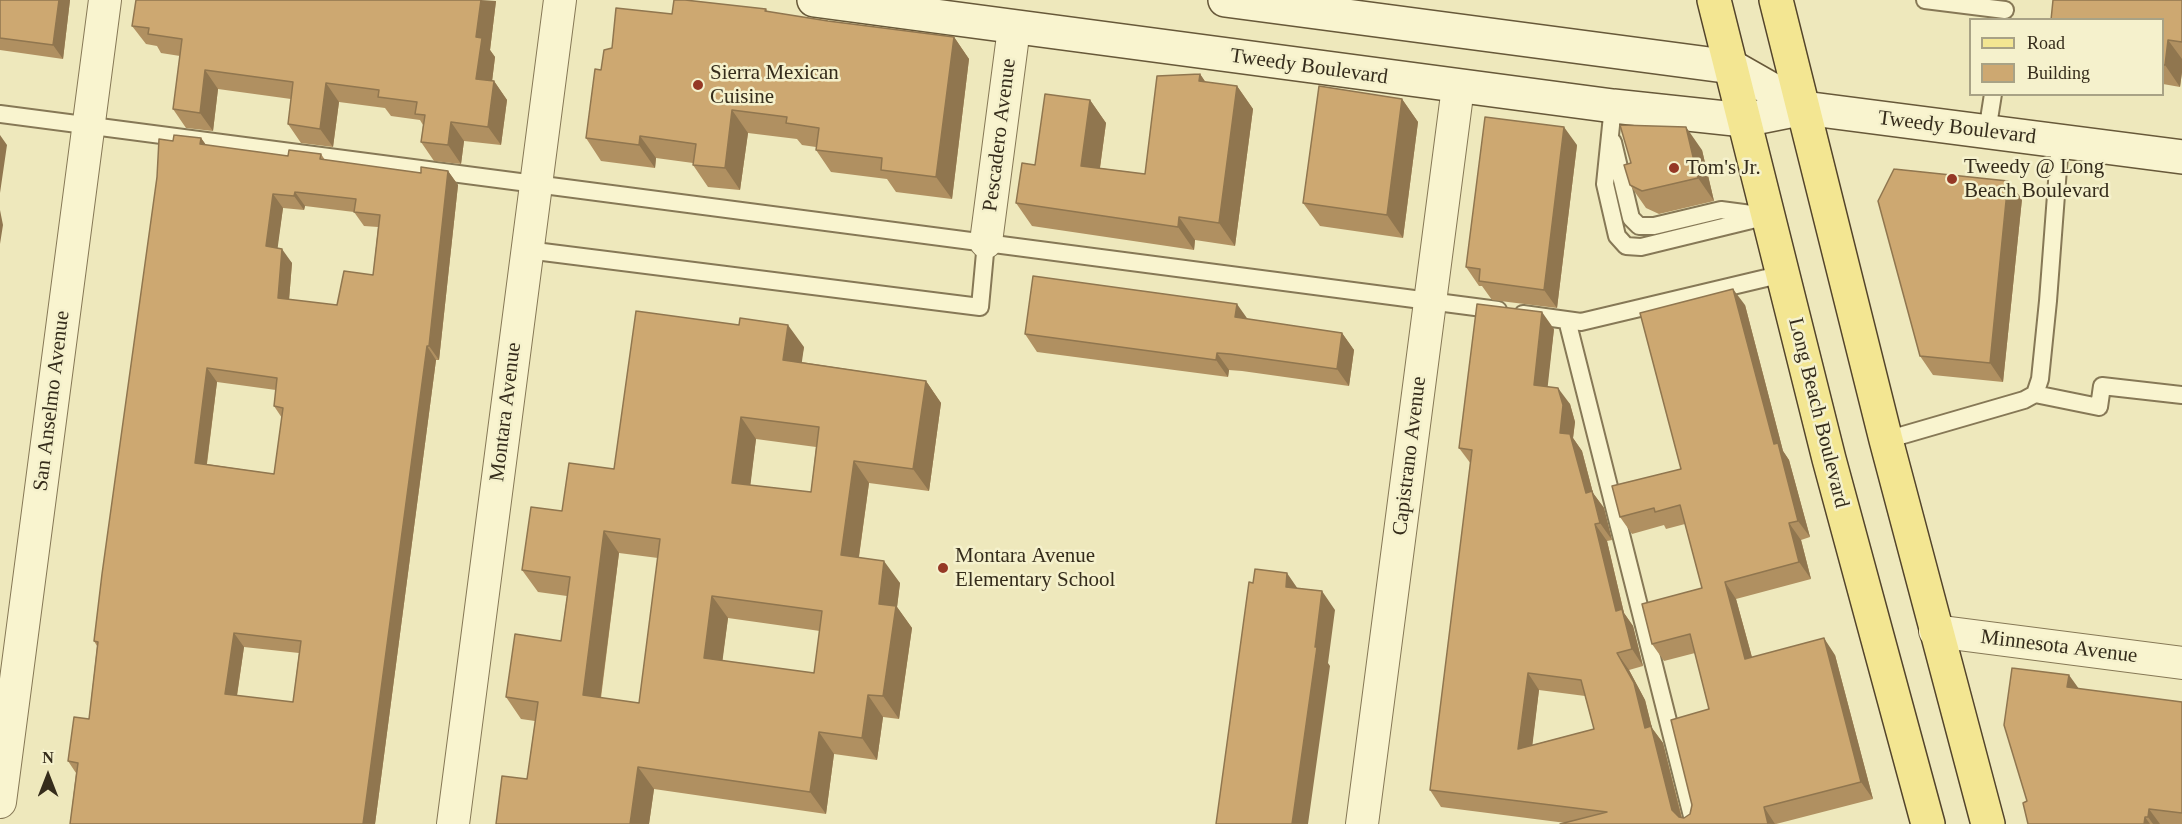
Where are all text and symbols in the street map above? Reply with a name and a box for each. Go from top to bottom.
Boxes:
legend [1969,18,2164,96]
text: Road [2027,33,2065,53]
street label: Tweedy Boulevard [1229,43,1389,91]
street label: Pescadero Avenue [978,57,1022,213]
place label: Sierra Mexican Cuisine [710,60,839,110]
text: Building [2027,63,2090,83]
marker: Sierra Mexican Cuisine [691,78,705,92]
street label: Tweedy Boulevard [1877,106,2037,150]
place label: Tweedy @ Long Beach Boulevard [1964,154,2109,204]
place label: Tom's Jr. [1686,155,1761,181]
marker: Tom's Jr. [1667,161,1681,175]
marker: Tweedy @ Long Beach Boulevard [1945,172,1959,186]
street label: San Anselmo Avenue [28,309,76,493]
street label: Long Beach Boulevard [1782,315,1854,511]
street label: Montara Avenue [485,341,527,483]
street label: Capistrano Avenue [1388,375,1432,537]
place label: Montara Avenue Elementary School [955,543,1115,593]
marker: Montara Avenue Elementary School [936,561,950,575]
street label: Minnesota Avenue [1979,625,2139,669]
north arrow [18,746,78,806]
text: N [42,749,54,766]

